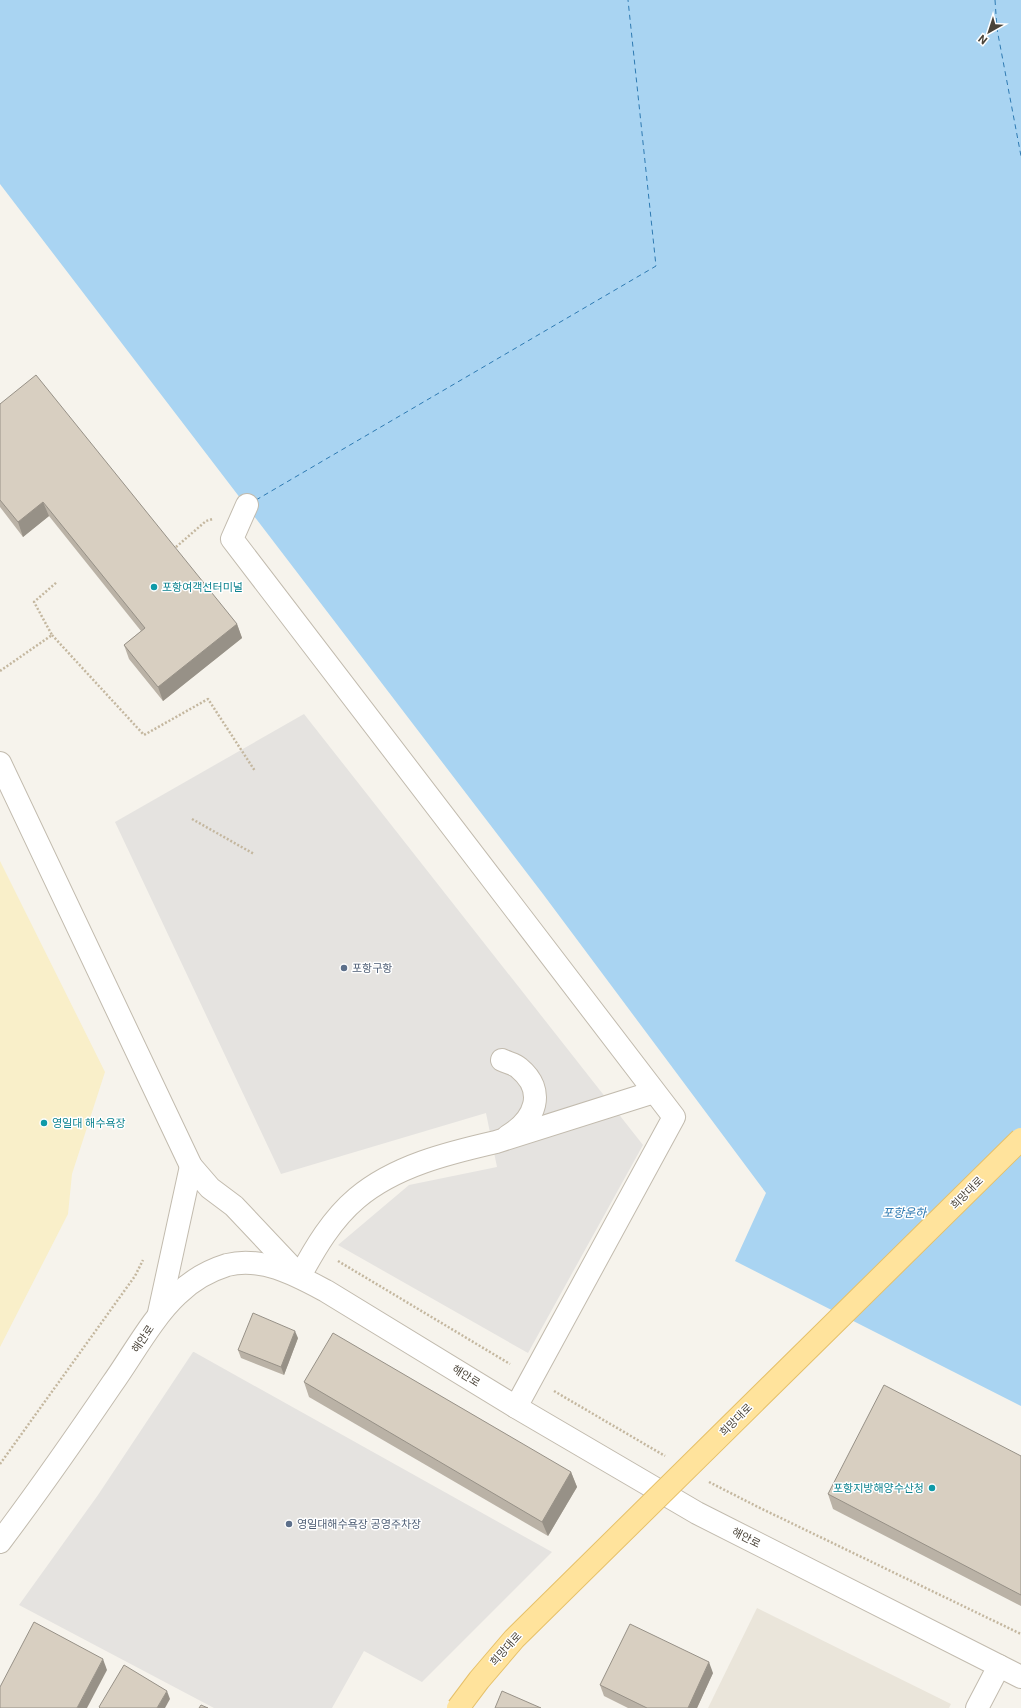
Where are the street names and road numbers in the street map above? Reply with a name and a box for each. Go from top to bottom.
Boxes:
street label: 희망대로 [948,1174,986,1212]
street label: 해안로 [129,1323,157,1355]
street label: 해안로 [450,1362,482,1390]
street label: 희망대로 [717,1401,755,1439]
street label: 해안로 [730,1525,762,1551]
street label: 희망대로 [488,1630,524,1668]

